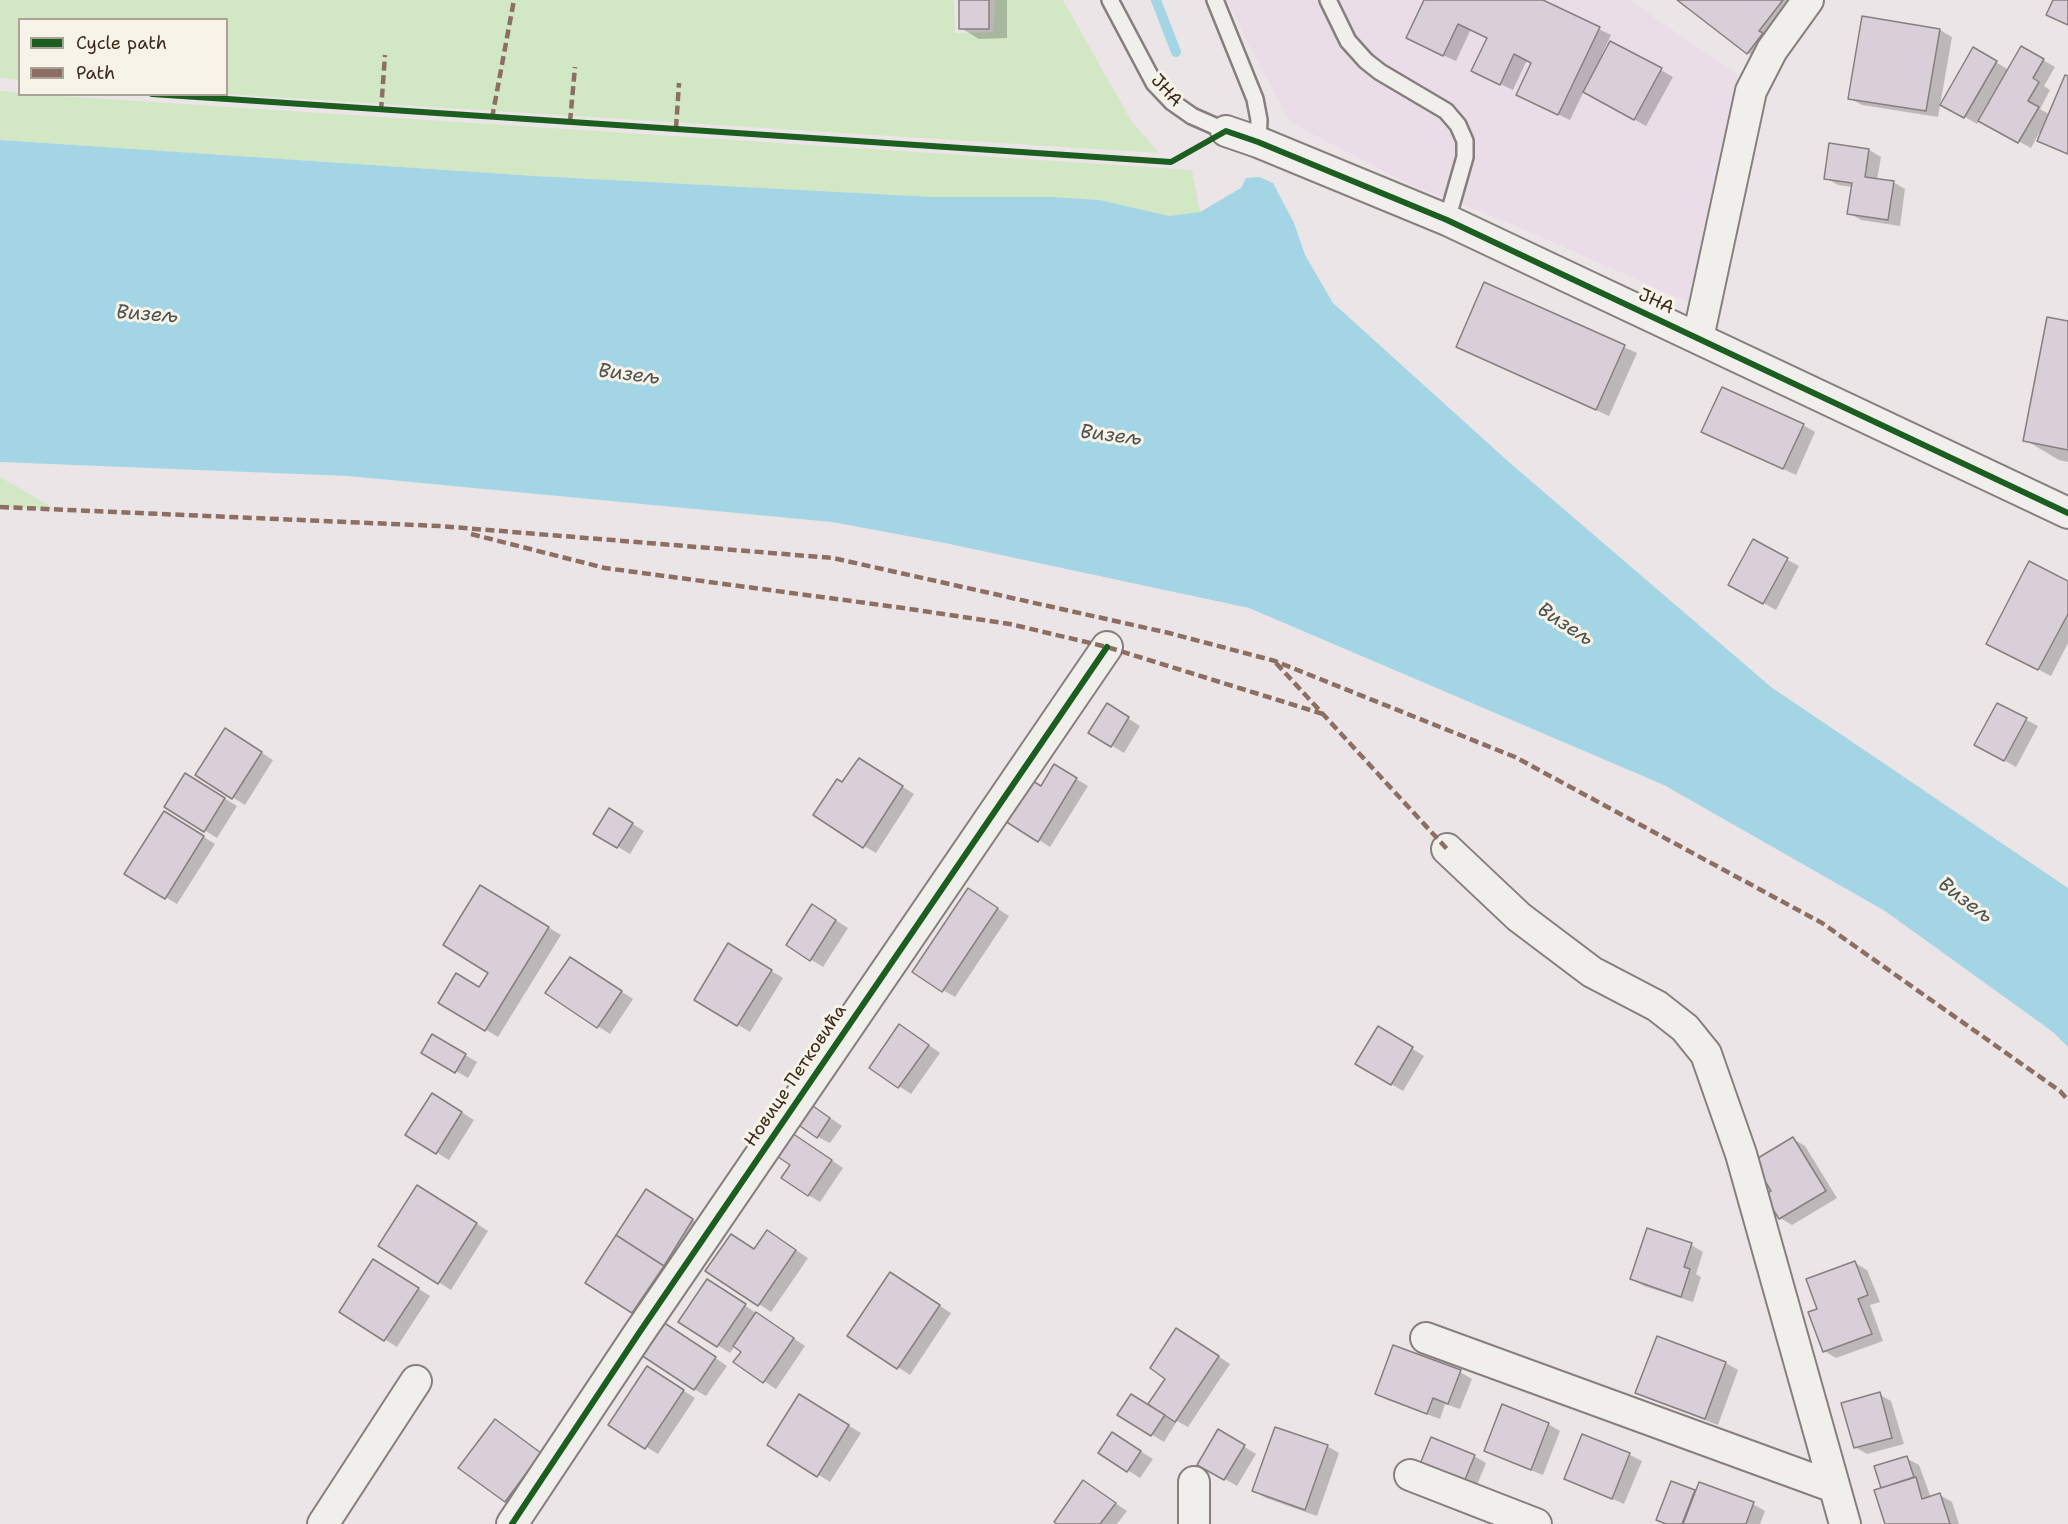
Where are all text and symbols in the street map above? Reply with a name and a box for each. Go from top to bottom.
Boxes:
legend [18,18,228,96]
text: Cycle path [76,31,167,55]
text: Path [76,61,115,85]
street label: ЈНА [1146,70,1186,112]
street label: ЈНА [1635,284,1677,320]
water label: Визељ [115,301,179,329]
water label: Визељ [597,359,661,391]
water label: Визељ [1079,420,1143,452]
water label: Визељ [1532,598,1598,652]
water label: Визељ [1933,873,1997,929]
street label: Новице Петковића [740,1001,852,1151]

